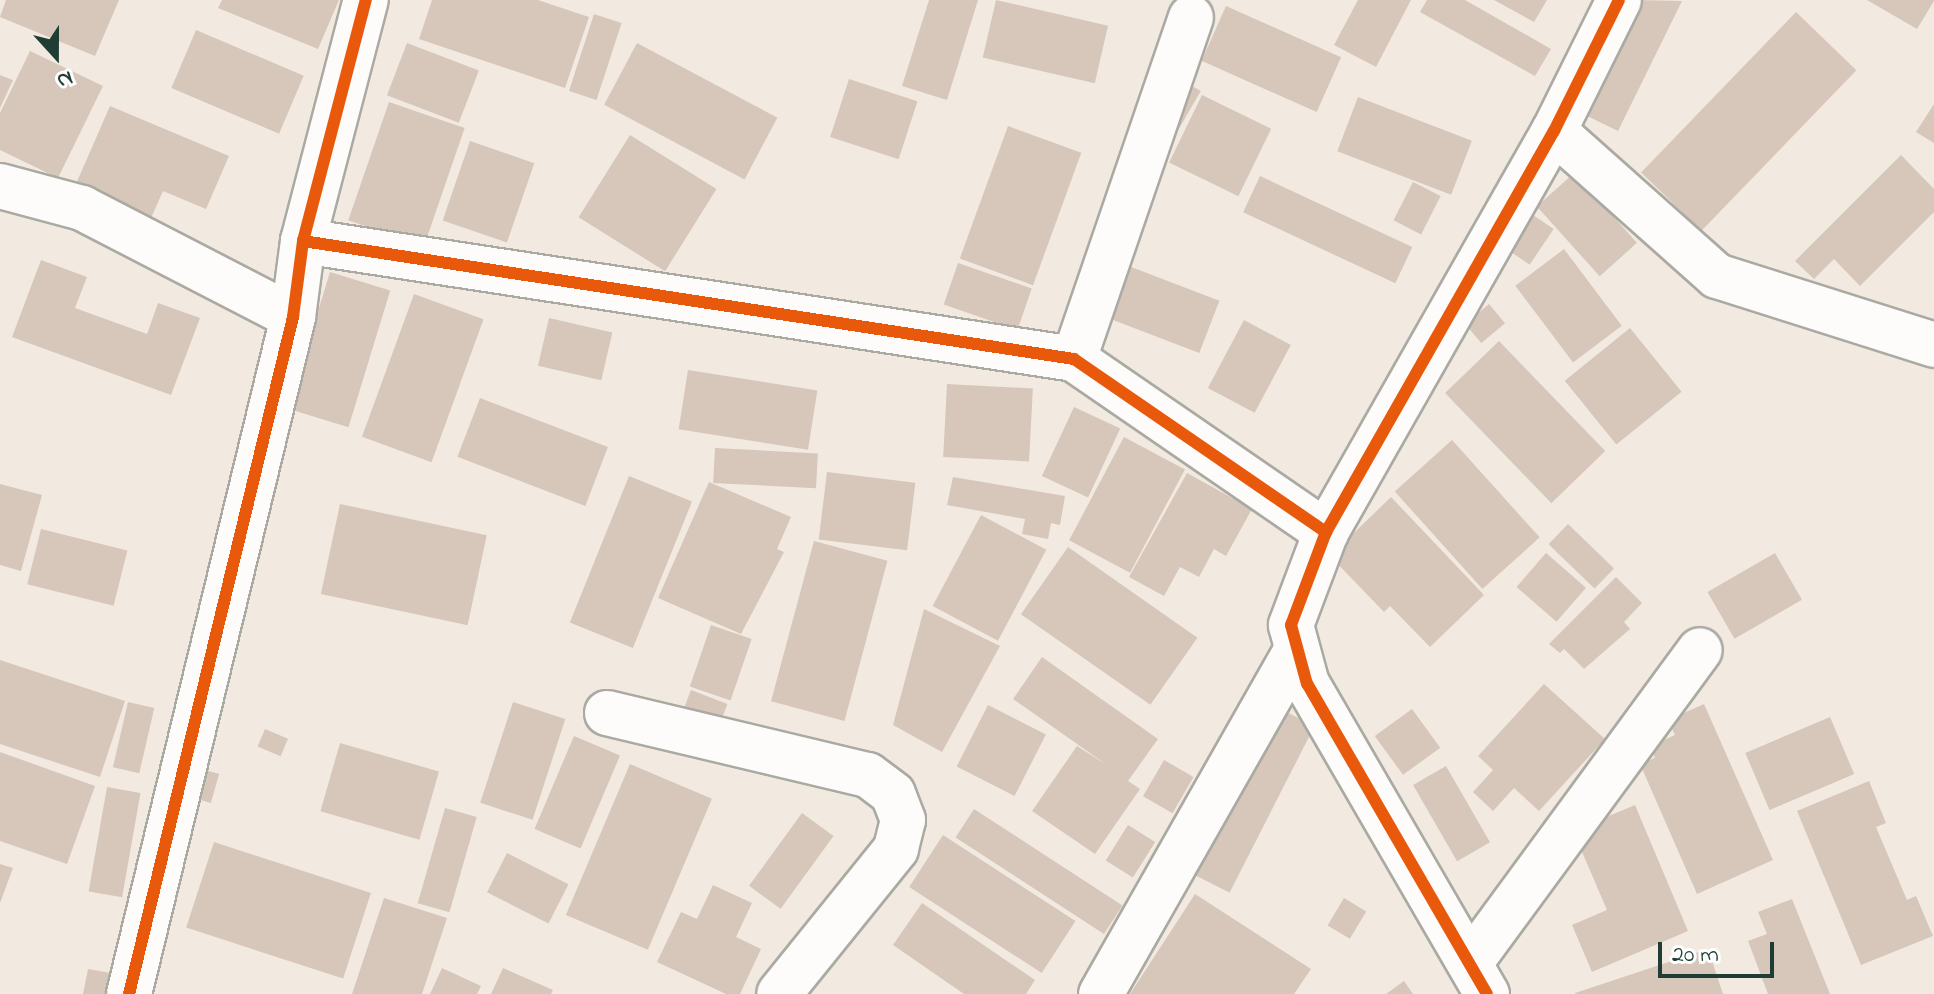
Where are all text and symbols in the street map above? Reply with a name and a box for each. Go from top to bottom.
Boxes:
north arrow [16,16,96,96]
text: N [52,61,77,96]
scale bar [1662,926,1778,976]
text: 20 m [1672,938,1719,973]

